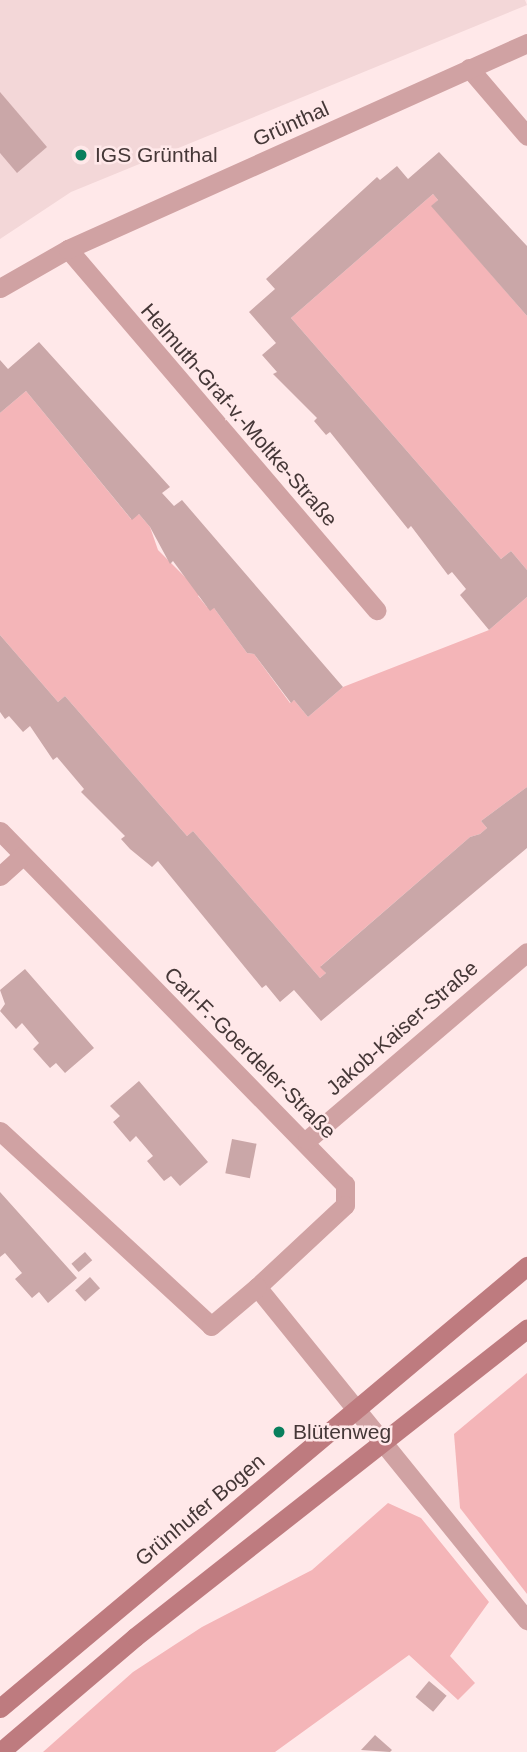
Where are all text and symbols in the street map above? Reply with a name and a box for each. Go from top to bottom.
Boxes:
street label: Grünthal [249,96,333,152]
place label: IGS Grünthal [95,142,218,168]
marker: IGS Grünthal [73,147,89,163]
street label: Helmuth-Graf-v.-Moltke-Straße [135,299,343,531]
street label: Jakob-Kaiser-Straße [321,955,483,1101]
street label: Carl-F.-Goerdeler-Straße [159,962,341,1144]
place label: Blütenweg [293,1419,391,1445]
marker: Blütenweg [271,1424,287,1440]
street label: Grünhufer Bogen [130,1449,270,1571]

